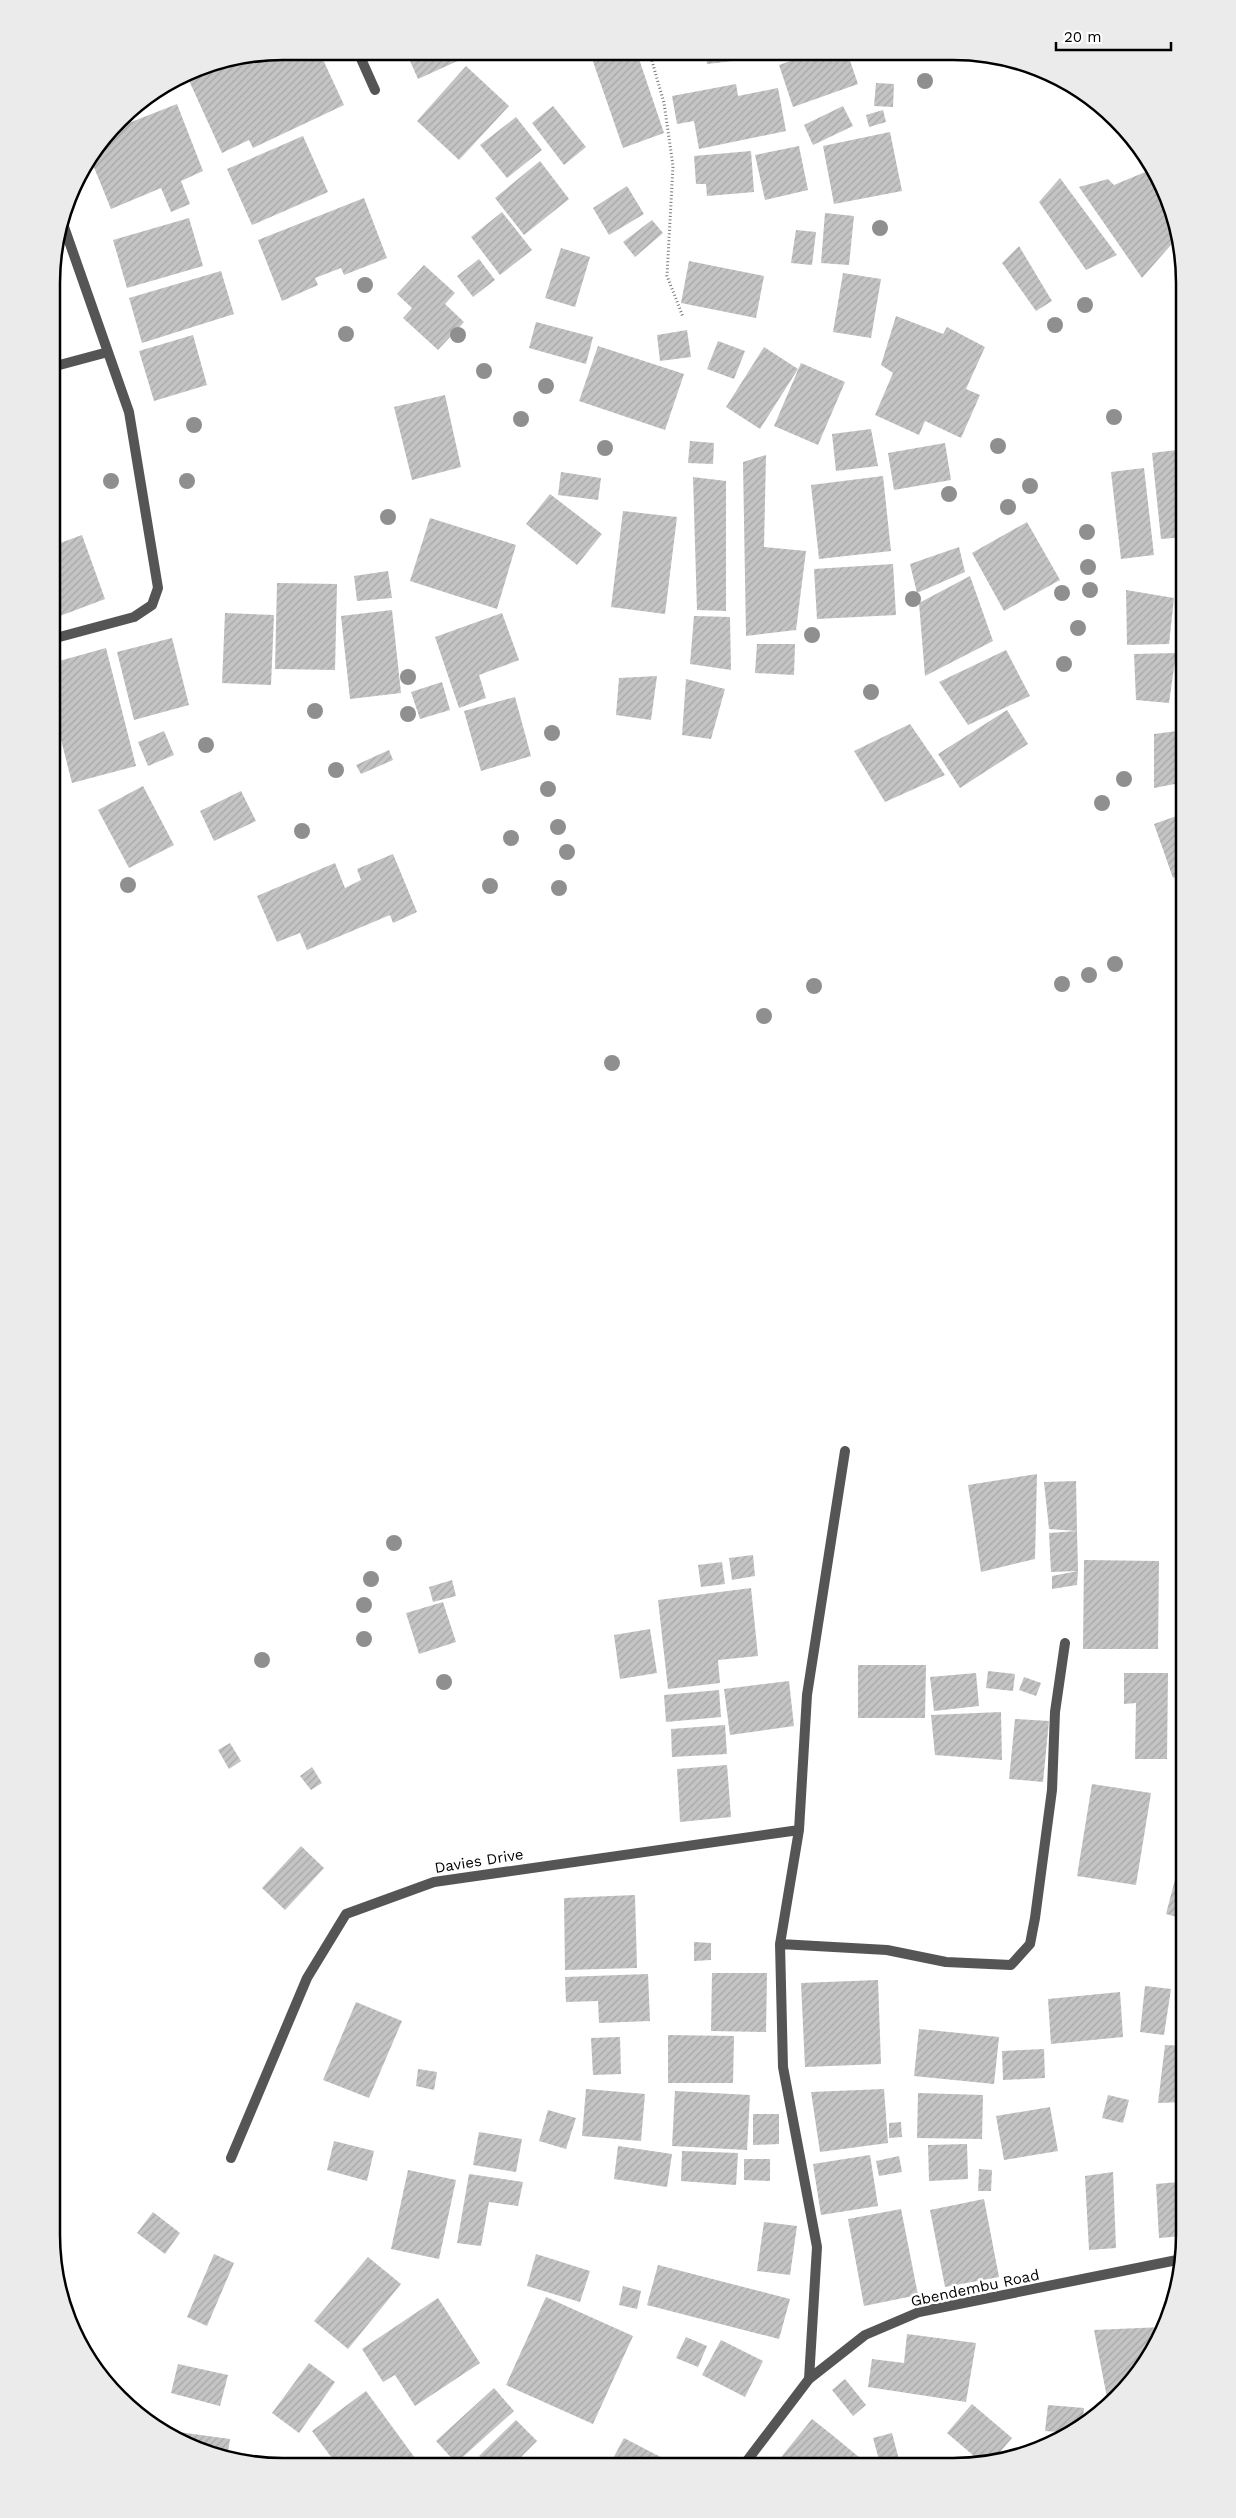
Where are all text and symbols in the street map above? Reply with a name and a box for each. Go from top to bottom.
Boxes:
scale bar [1056,20,1171,52]
text: 20 m [1064,28,1102,46]
street label: Davies Drive [433,1845,525,1877]
street label: Gbendembu Road [909,2266,1041,2310]

